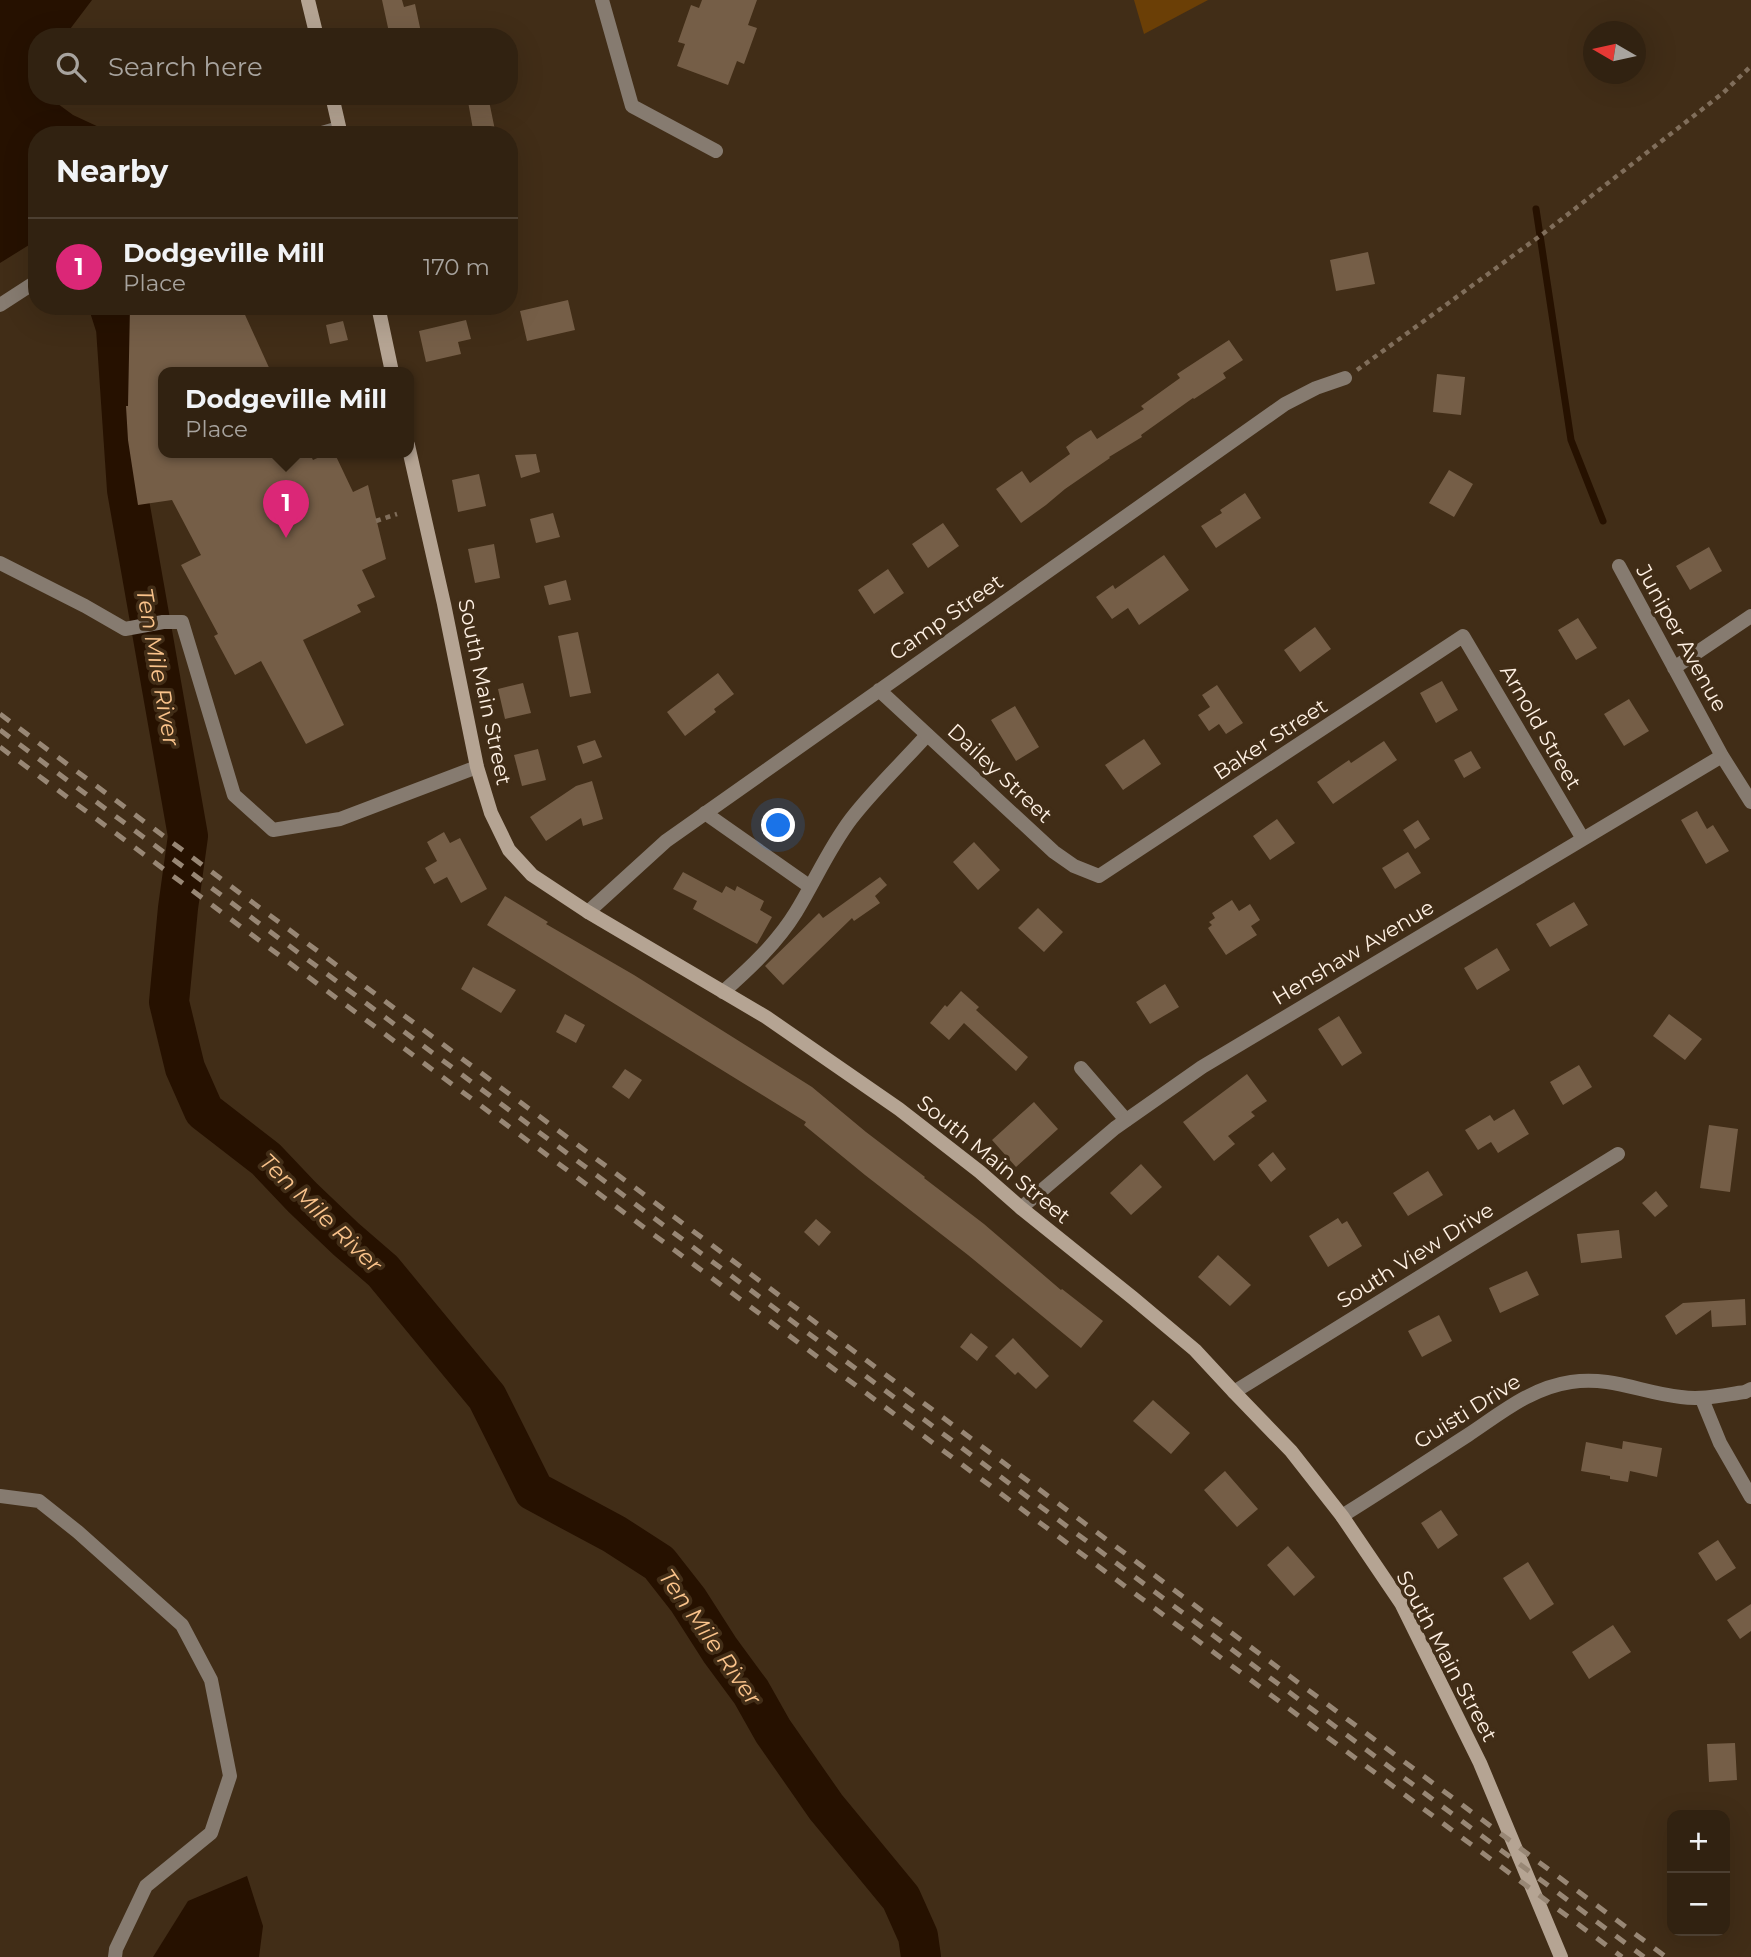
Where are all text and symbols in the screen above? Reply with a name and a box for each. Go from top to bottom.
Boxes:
north arrow [1583,21,1646,84]
search box [28,28,518,105]
icon: search [52,48,90,86]
text: Search here [108,51,263,83]
text: Nearby [56,153,168,190]
text: Dodgeville Mill [123,237,325,269]
text: 1 [74,253,84,281]
text: 170 m [423,253,490,281]
text: Place [123,269,186,297]
popup [158,367,414,458]
text: Dodgeville Mill [185,383,387,415]
text: Place [185,415,248,443]
pin: 1 [263,480,309,538]
street label: Juniper Avenue [1631,559,1733,716]
street label: Camp Street [885,569,1007,665]
water label: Ten Mile River [130,586,186,749]
street label: South Main Street [453,597,517,787]
street label: Arnold Street [1495,660,1587,794]
street label: Baker Street [1208,693,1332,785]
street label: Dailey Street [942,718,1058,828]
your location [761,808,795,842]
street label: Henshaw Avenue [1268,894,1438,1010]
street label: South Main Street [912,1090,1076,1228]
water label: Ten Mile River [254,1147,389,1279]
street label: South View Drive [1332,1197,1498,1313]
street label: Guisti Drive [1409,1368,1525,1454]
water label: Ten Mile River [653,1564,768,1711]
street label: South Main Street [1391,1566,1503,1746]
map controls [1667,1810,1730,1936]
button: + [1667,1810,1730,1873]
button: − [1667,1873,1730,1936]

